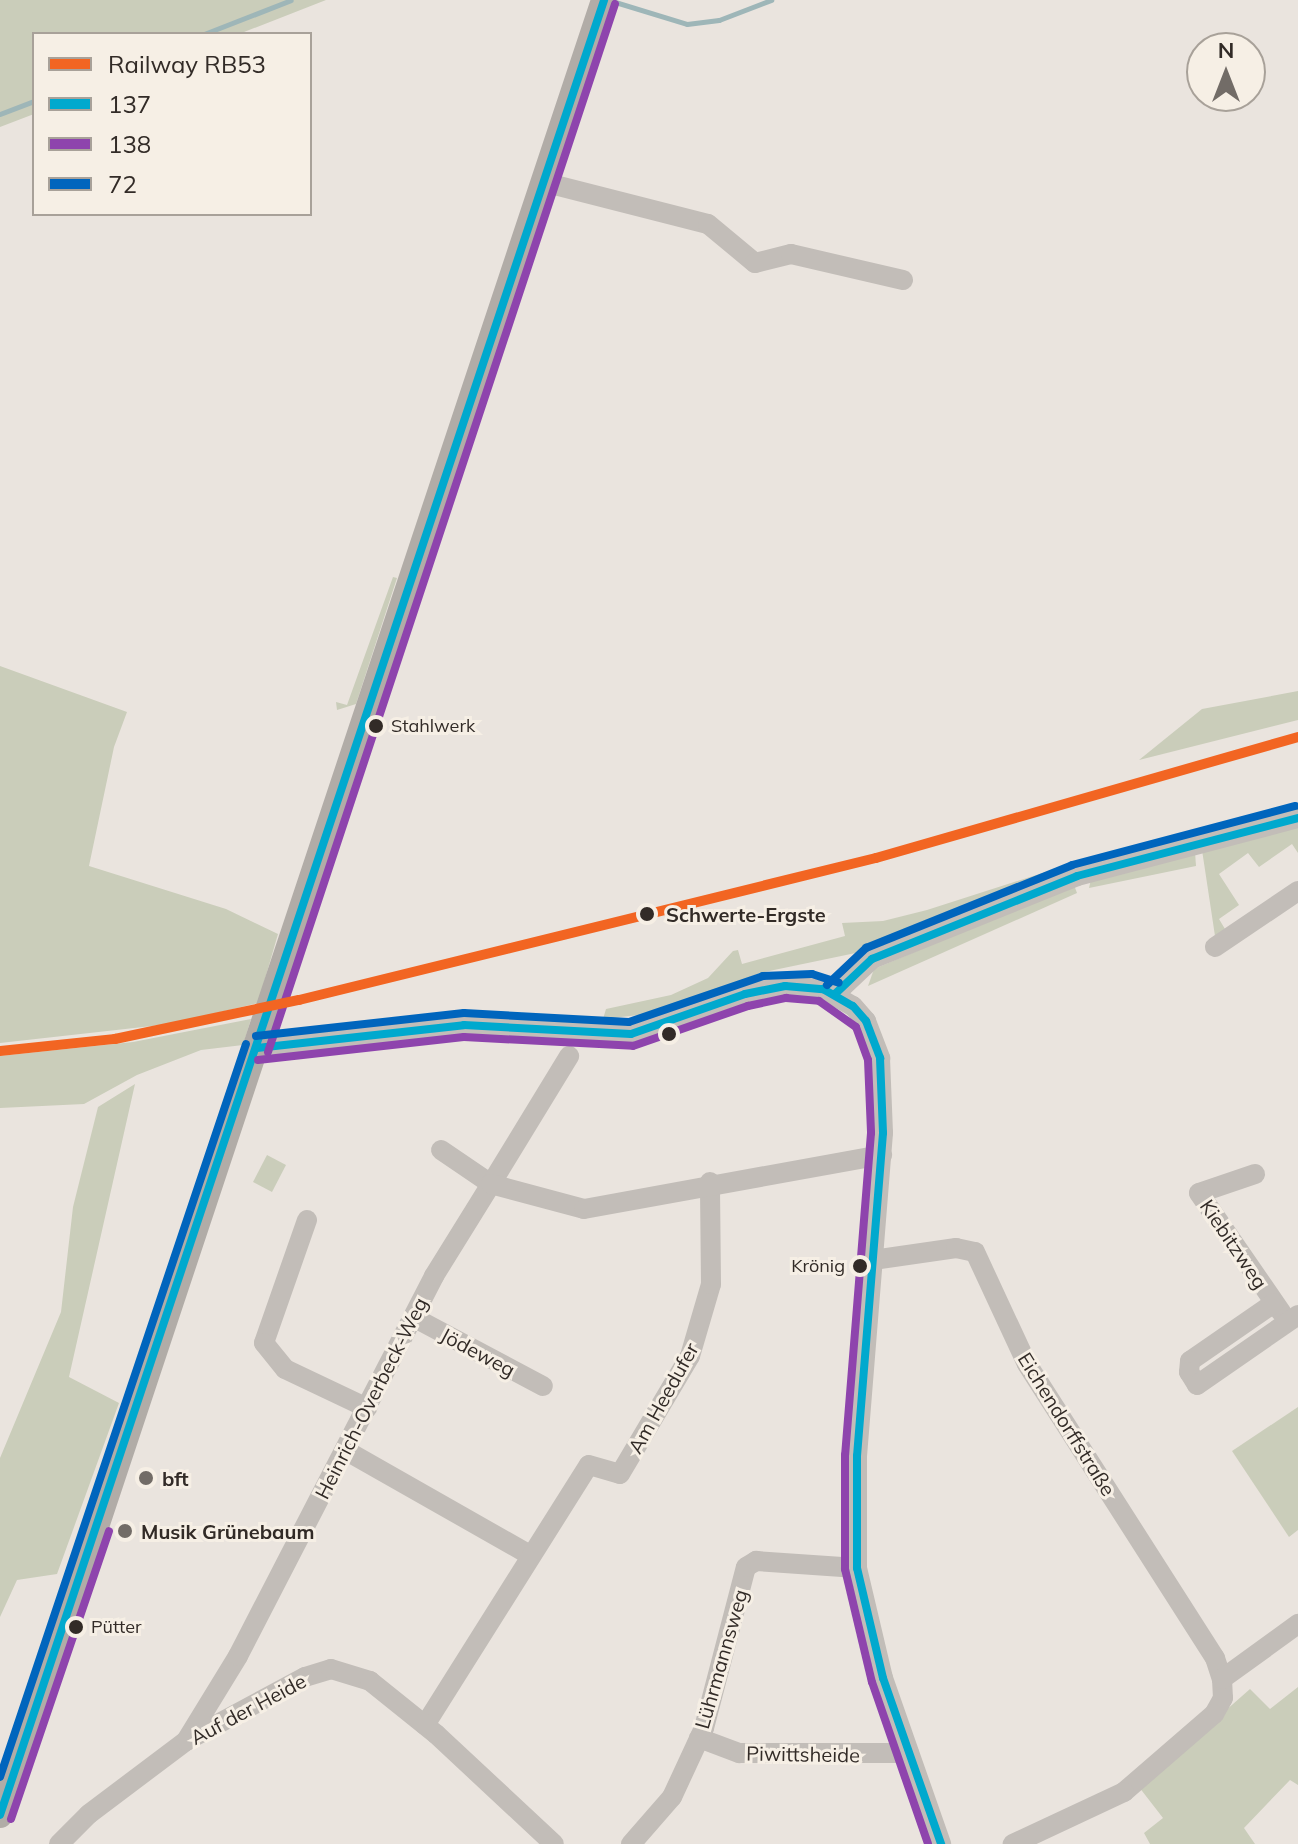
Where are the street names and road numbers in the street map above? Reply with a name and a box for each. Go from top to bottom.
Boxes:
street label: Kiebitzweg [1195,1195,1273,1293]
street label: Heinrich-Overbeck-Weg [310,1293,432,1503]
street label: Jödeweg [437,1322,519,1382]
street label: Am Heedufer [623,1339,703,1457]
street label: Eichendorffstraße [1013,1348,1121,1500]
street label: Lührmannsweg [690,1586,752,1732]
street label: Auf der Heide [186,1668,310,1750]
street label: Piwittsheide [746,1741,860,1767]

